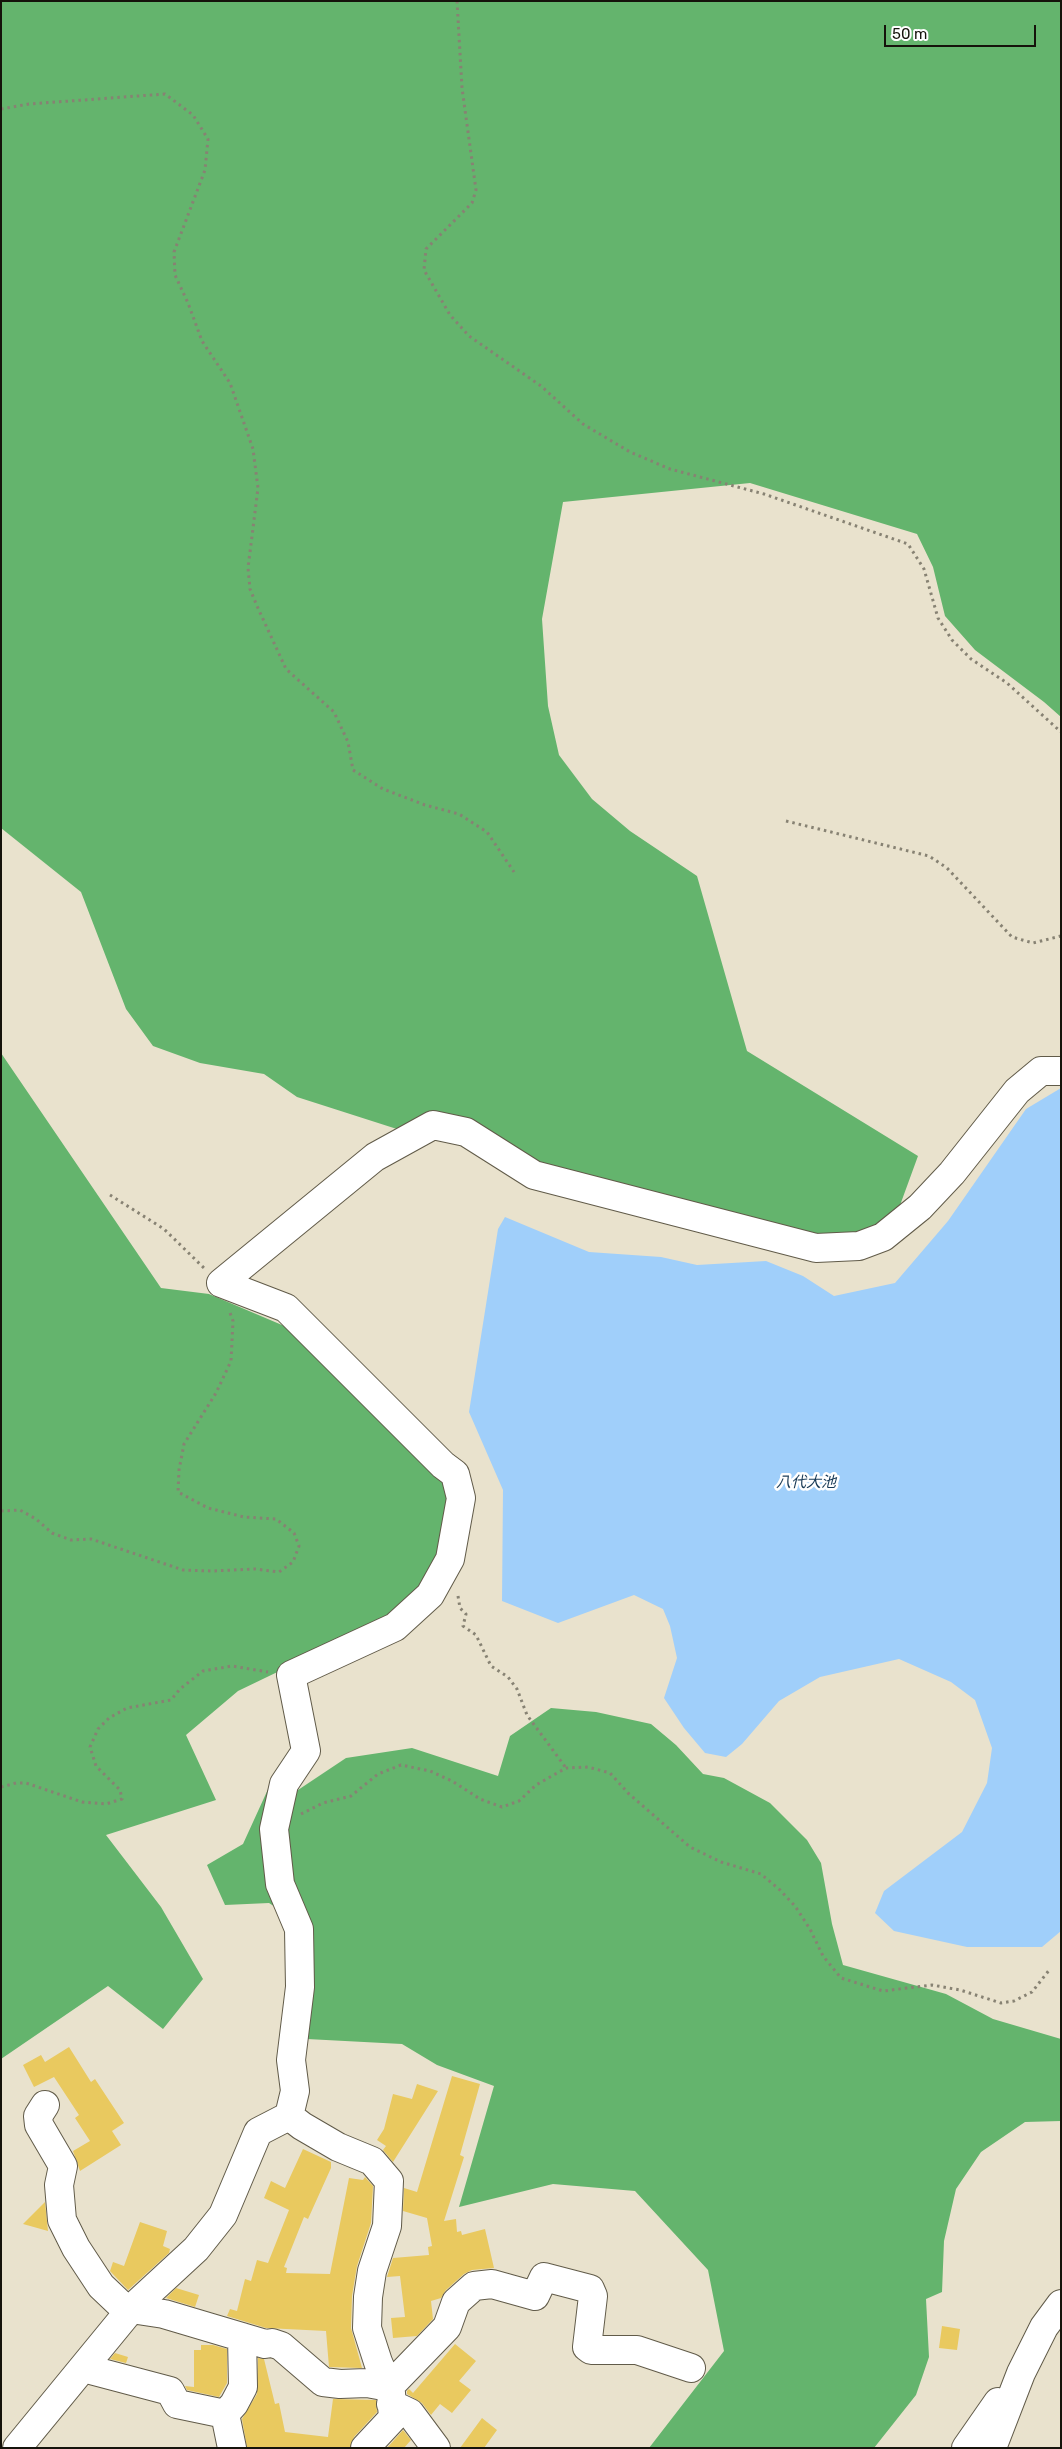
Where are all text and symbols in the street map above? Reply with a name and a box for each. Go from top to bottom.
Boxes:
scale bar [887,15,1040,47]
text: 50 m [892,25,927,43]
water label: 八代大池 [776,1474,836,1492]

